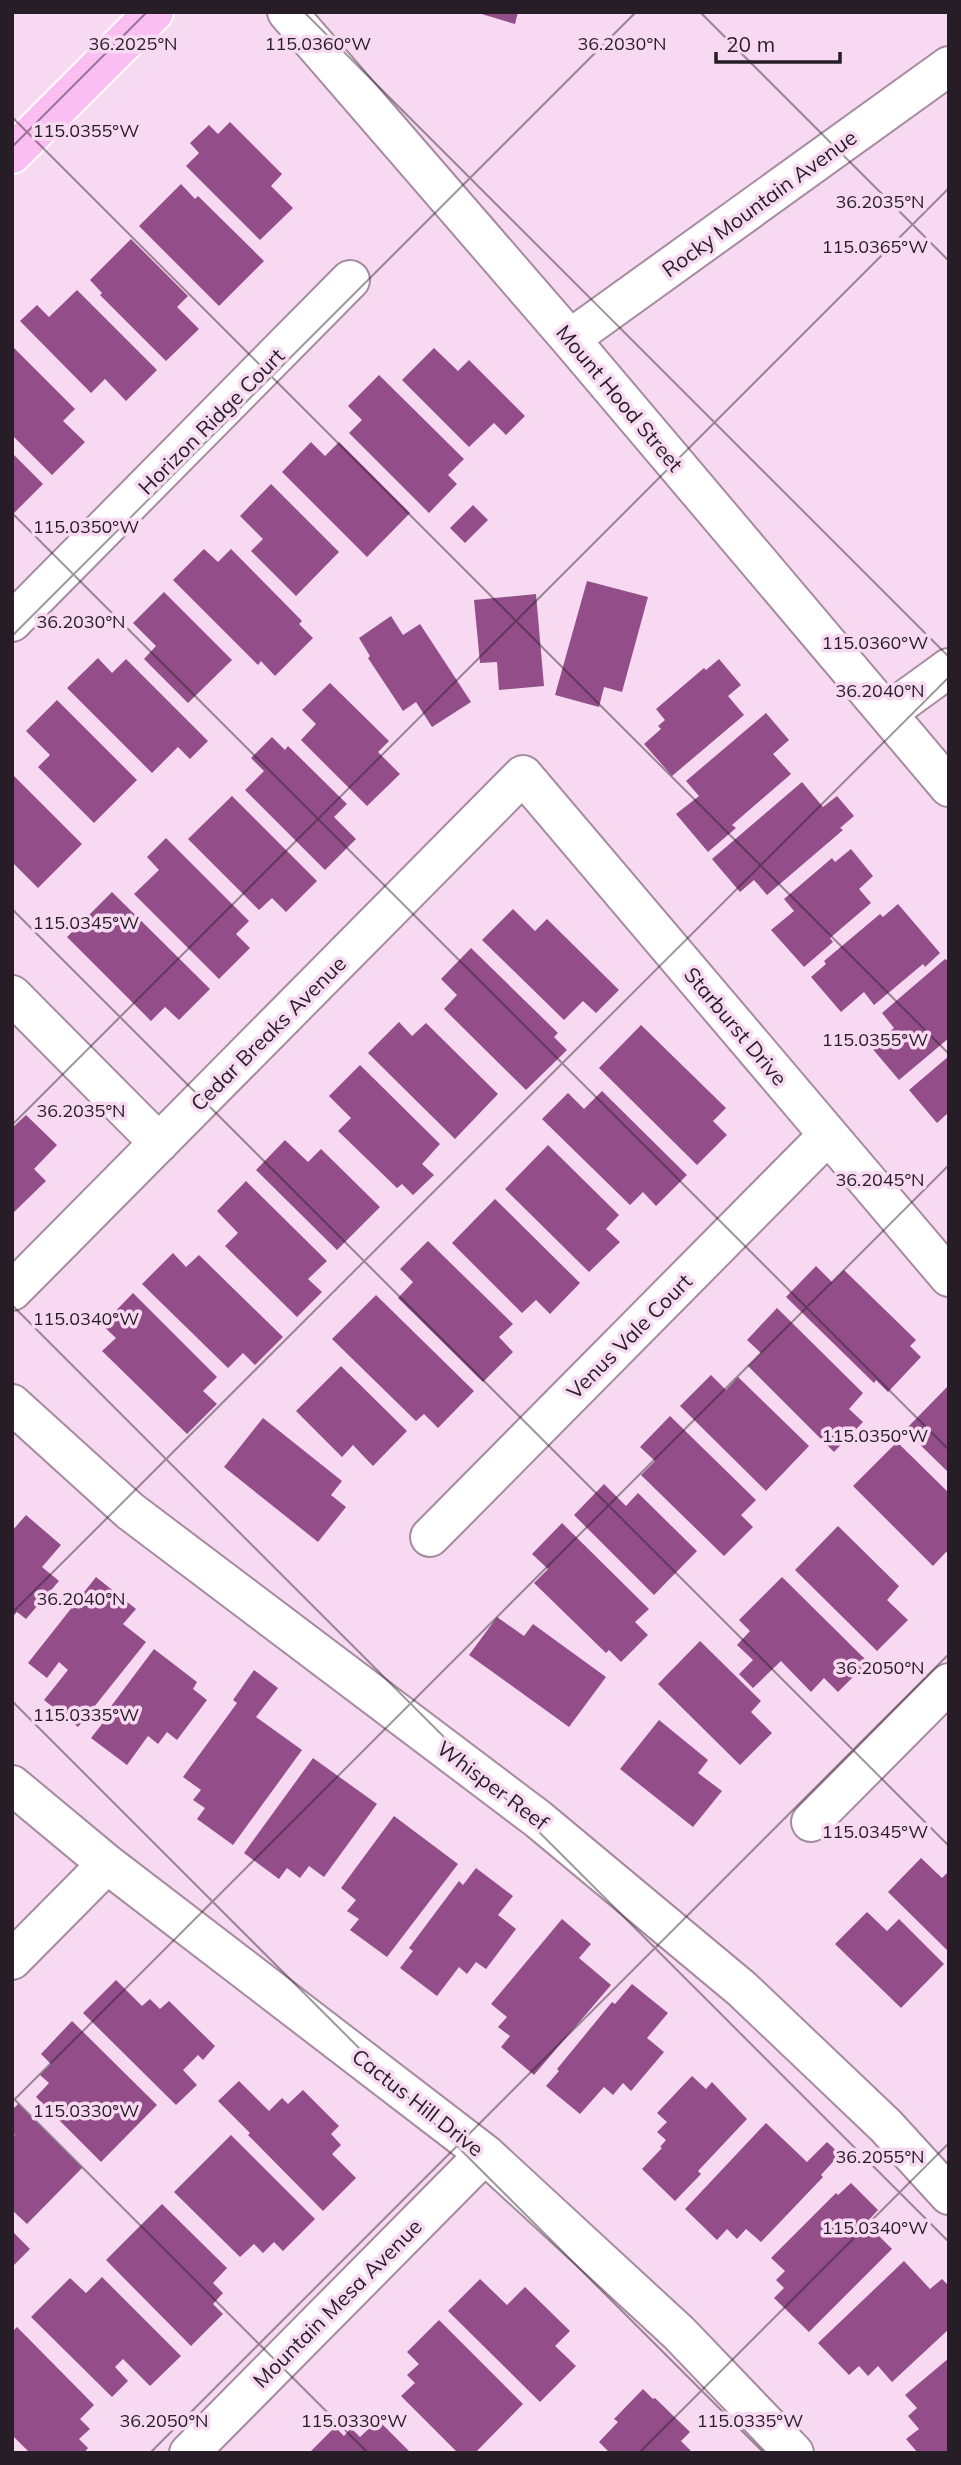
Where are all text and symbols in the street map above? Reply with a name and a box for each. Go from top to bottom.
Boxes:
scale bar [716,21,840,65]
text: 20 m [726,31,775,57]
text: 36.2025°N [88,32,178,55]
text: 115.0360°W [265,32,371,55]
text: 36.2030°N [577,32,667,55]
text: 115.0355°W [33,119,139,142]
street label: Rocky Mountain Avenue [657,124,861,282]
text: 36.2035°N [835,190,925,213]
text: 115.0365°W [822,235,928,258]
street label: Mount Hood Street [551,319,689,477]
street label: Horizon Ridge Court [132,342,290,500]
text: 115.0350°W [33,515,139,538]
text: 36.2030°N [36,610,126,633]
text: 115.0360°W [822,631,928,654]
text: 36.2040°N [835,679,925,702]
text: 115.0345°W [33,911,139,934]
street label: Cedar Breaks Avenue [185,950,351,1116]
street label: Starburst Drive [679,961,793,1091]
text: 115.0355°W [822,1028,928,1051]
text: 36.2035°N [36,1099,126,1122]
text: 36.2045°N [835,1168,925,1191]
street label: Venus Vale Court [561,1268,697,1404]
text: 115.0340°W [33,1307,139,1330]
text: 115.0350°W [822,1424,928,1447]
text: 36.2040°N [36,1587,126,1610]
text: 36.2050°N [835,1656,925,1679]
text: 115.0335°W [33,1703,139,1726]
street label: Whisper Reef [432,1735,554,1836]
text: 115.0345°W [822,1820,928,1843]
street label: Cactus Hill Drive [347,2043,489,2161]
text: 115.0330°W [33,2099,139,2122]
text: 36.2055°N [835,2145,925,2168]
street label: Mountain Mesa Avenue [247,2213,427,2393]
text: 115.0340°W [822,2216,928,2239]
text: 36.2050°N [119,2409,209,2432]
text: 115.0330°W [301,2409,407,2432]
text: 115.0335°W [697,2409,803,2432]

